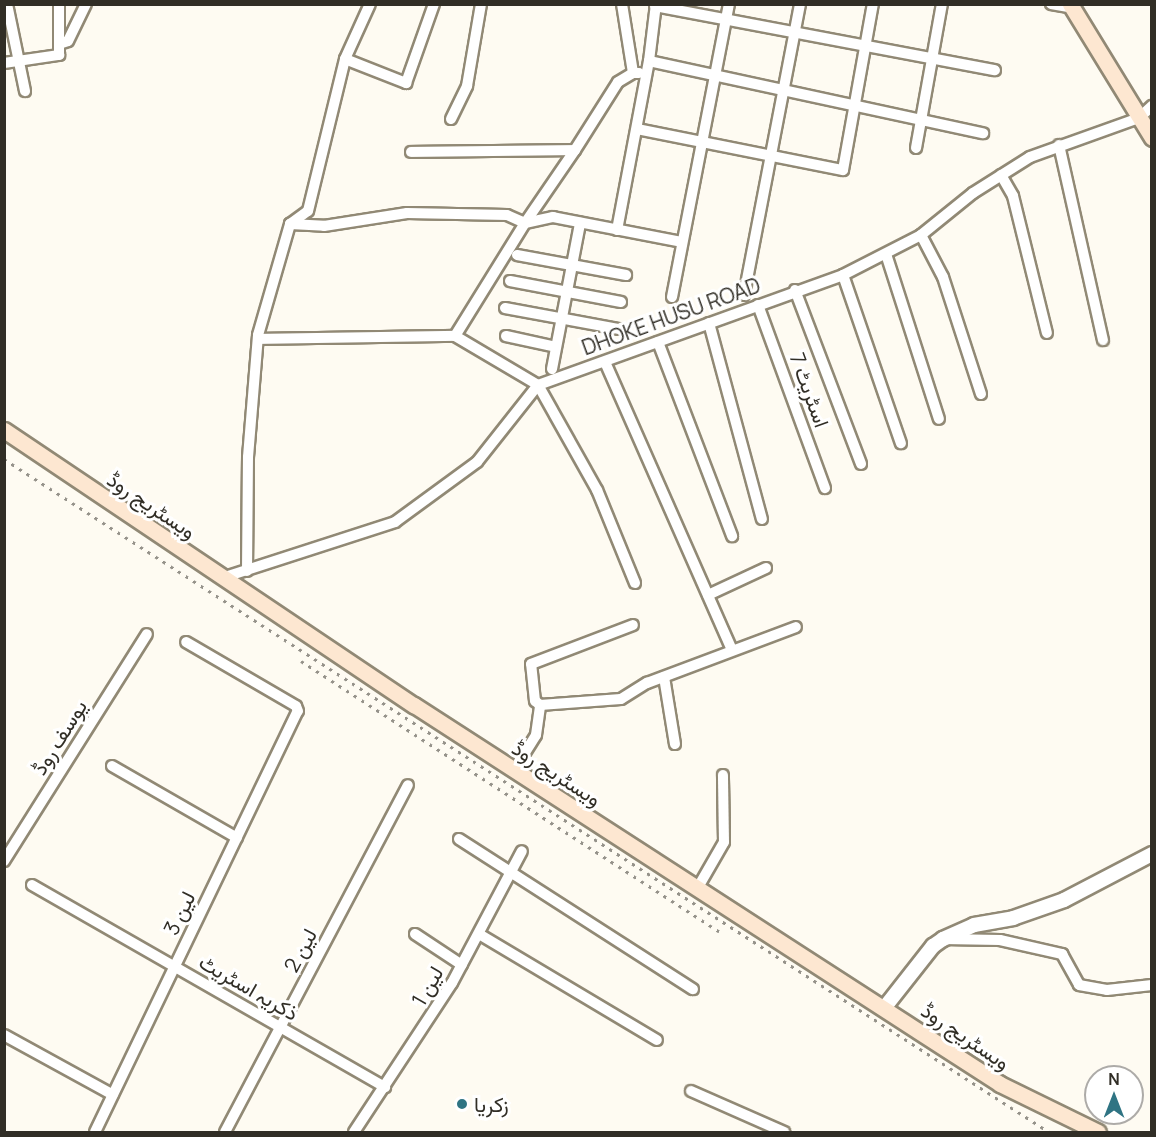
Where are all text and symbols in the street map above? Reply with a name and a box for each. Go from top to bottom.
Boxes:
street label: DHOKE HUSU ROAD [578,272,764,360]
street label: اسٹریٹ 7 [785,349,835,431]
street label: ویسٹریج روڈ [103,466,201,544]
street label: یوسف روڈ [26,695,92,779]
street label: ویسٹریج روڈ [508,735,606,811]
street label: لین 3 [158,887,200,939]
street label: لین 2 [278,924,322,976]
street label: ذکریہ اسٹریٹ [195,948,303,1026]
street label: لین 1 [406,962,448,1010]
street label: ویسٹریج روڈ [917,997,1015,1075]
north arrow [1084,1065,1144,1125]
text: N [1108,1068,1120,1090]
place label: زکریا [474,1091,509,1117]
marker: زکریا [455,1097,469,1111]

